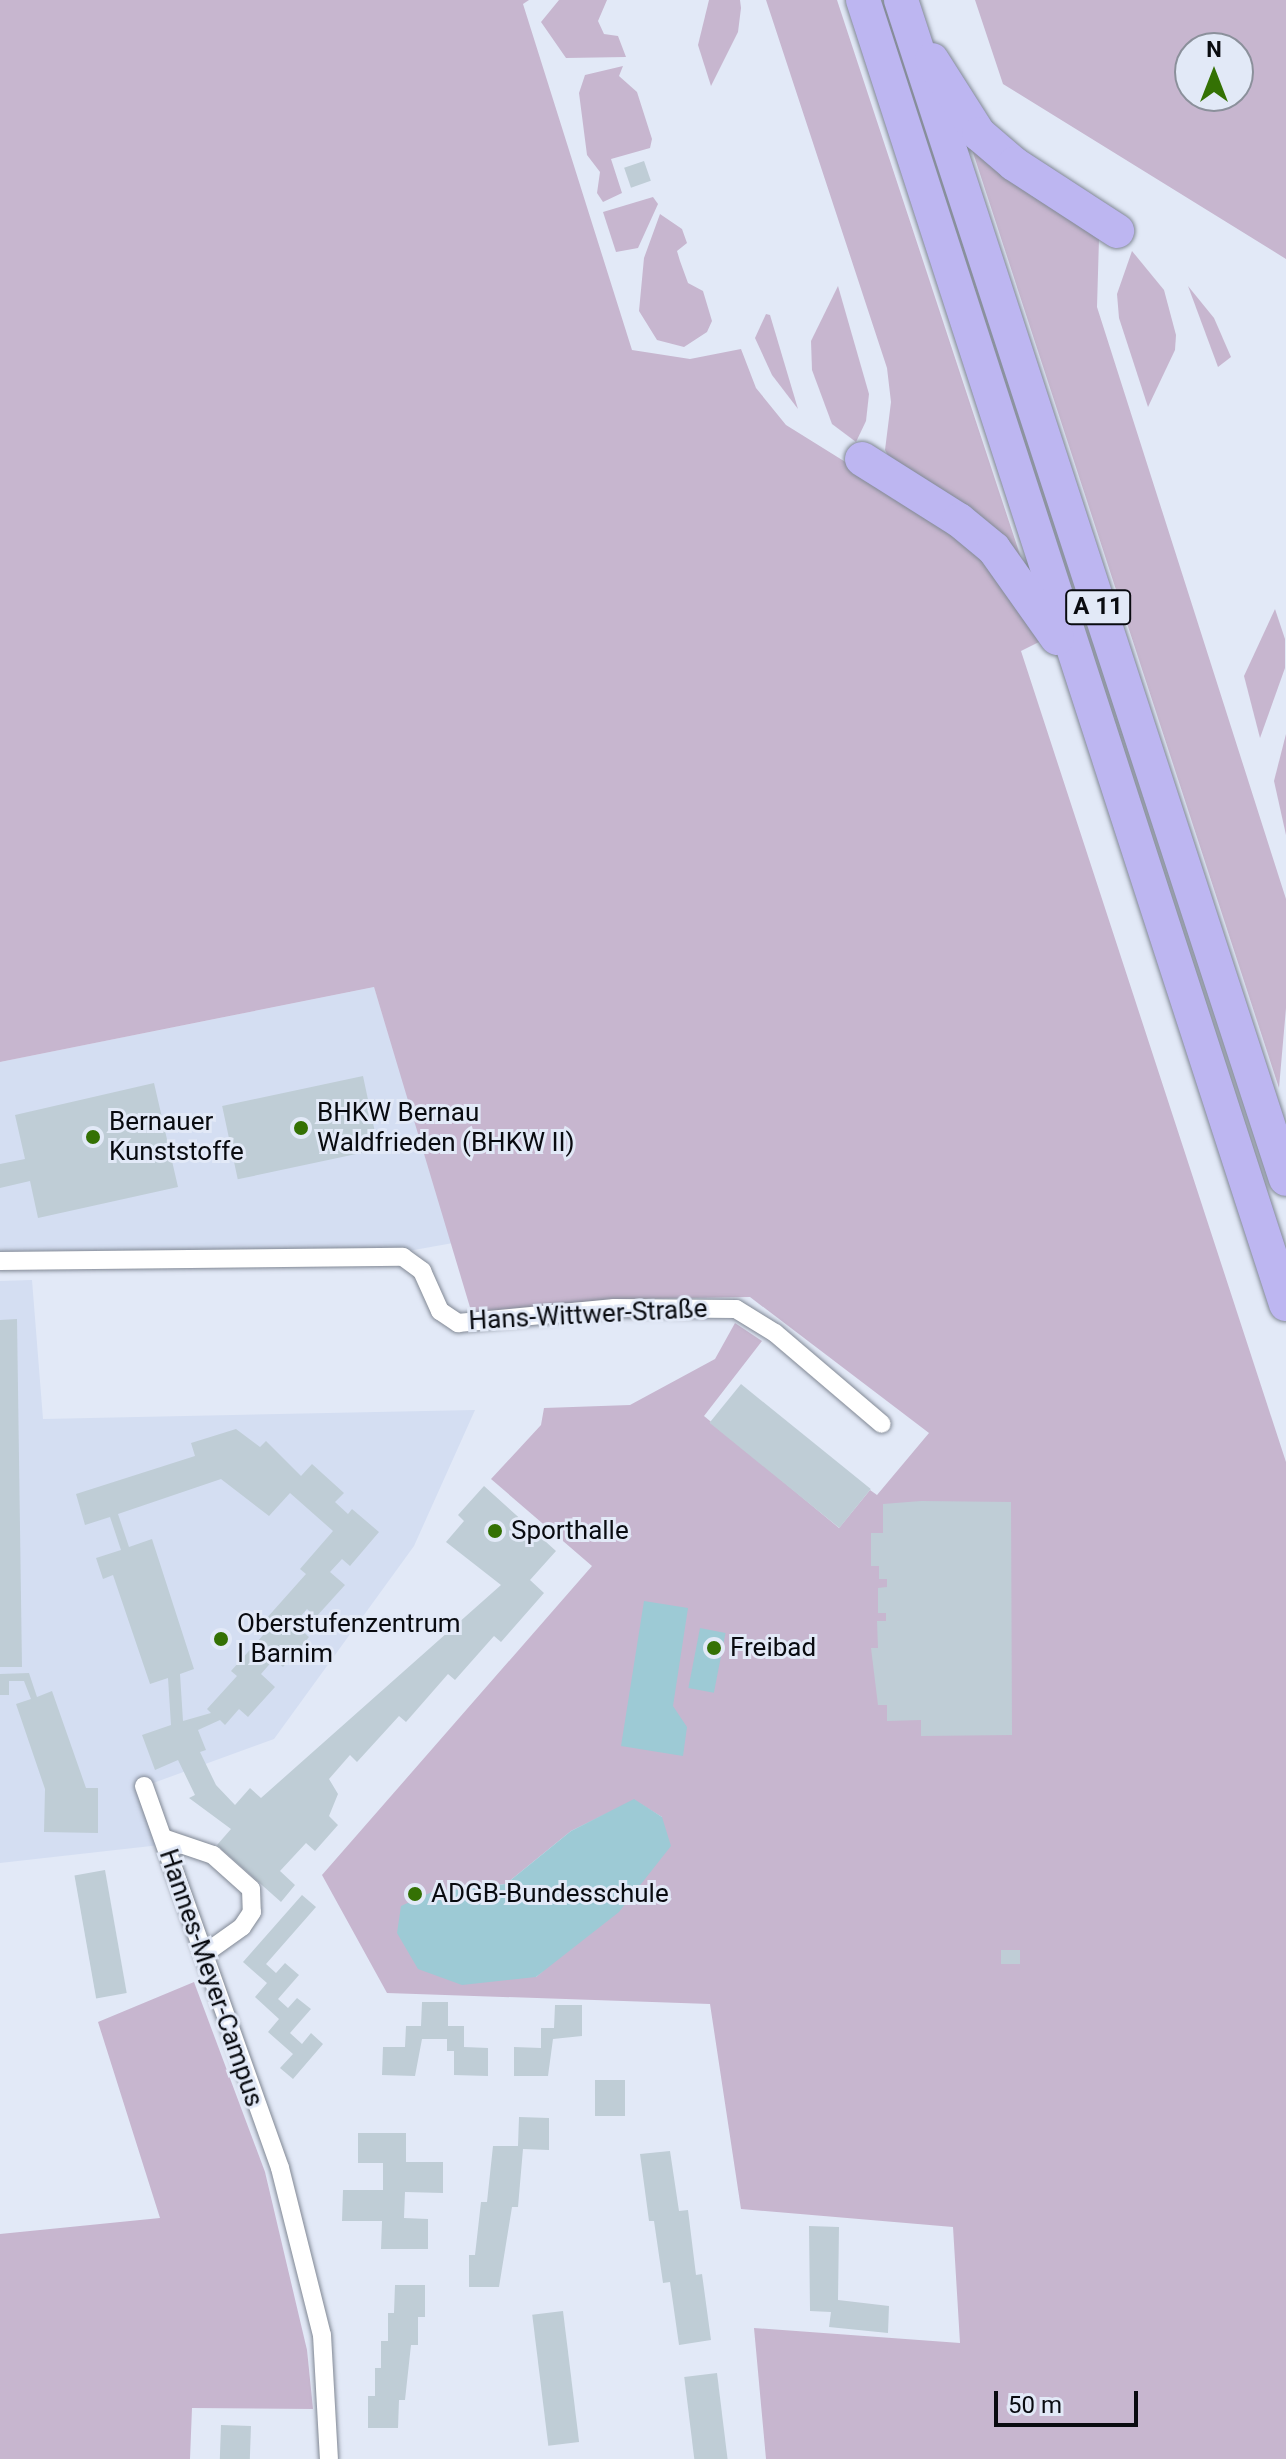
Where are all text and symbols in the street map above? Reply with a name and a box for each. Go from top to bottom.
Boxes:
north arrow [1174,32,1254,112]
text: N [1206,37,1222,62]
road number: A 11 [1064,587,1132,627]
place label: BHKW Bernau Waldfrieden (BHKW II) [317,1097,575,1158]
place label: Bernauer Kunststoffe [109,1106,244,1168]
marker: BHKW Bernau Waldfrieden (BHKW II) [292,1119,310,1137]
marker: Bernauer Kunststoffe [84,1128,102,1146]
street label: Hans-Wittwer-Straße [468,1293,708,1337]
place label: Sporthalle [511,1515,629,1547]
marker: Sporthalle [486,1522,504,1540]
place label: Oberstufenzentrum I Barnim [237,1608,461,1670]
marker: Oberstufenzentrum I Barnim [212,1630,230,1648]
place label: Freibad [730,1632,816,1664]
marker: Freibad [705,1639,723,1657]
street label: Hannes-Meyer-Campus [152,1845,270,2111]
place label: ADGB-Bundesschule [431,1878,669,1910]
marker: ADGB-Bundesschule [406,1885,424,1903]
scale bar [998,2375,1142,2425]
text: 50 m [1008,2391,1062,2419]

